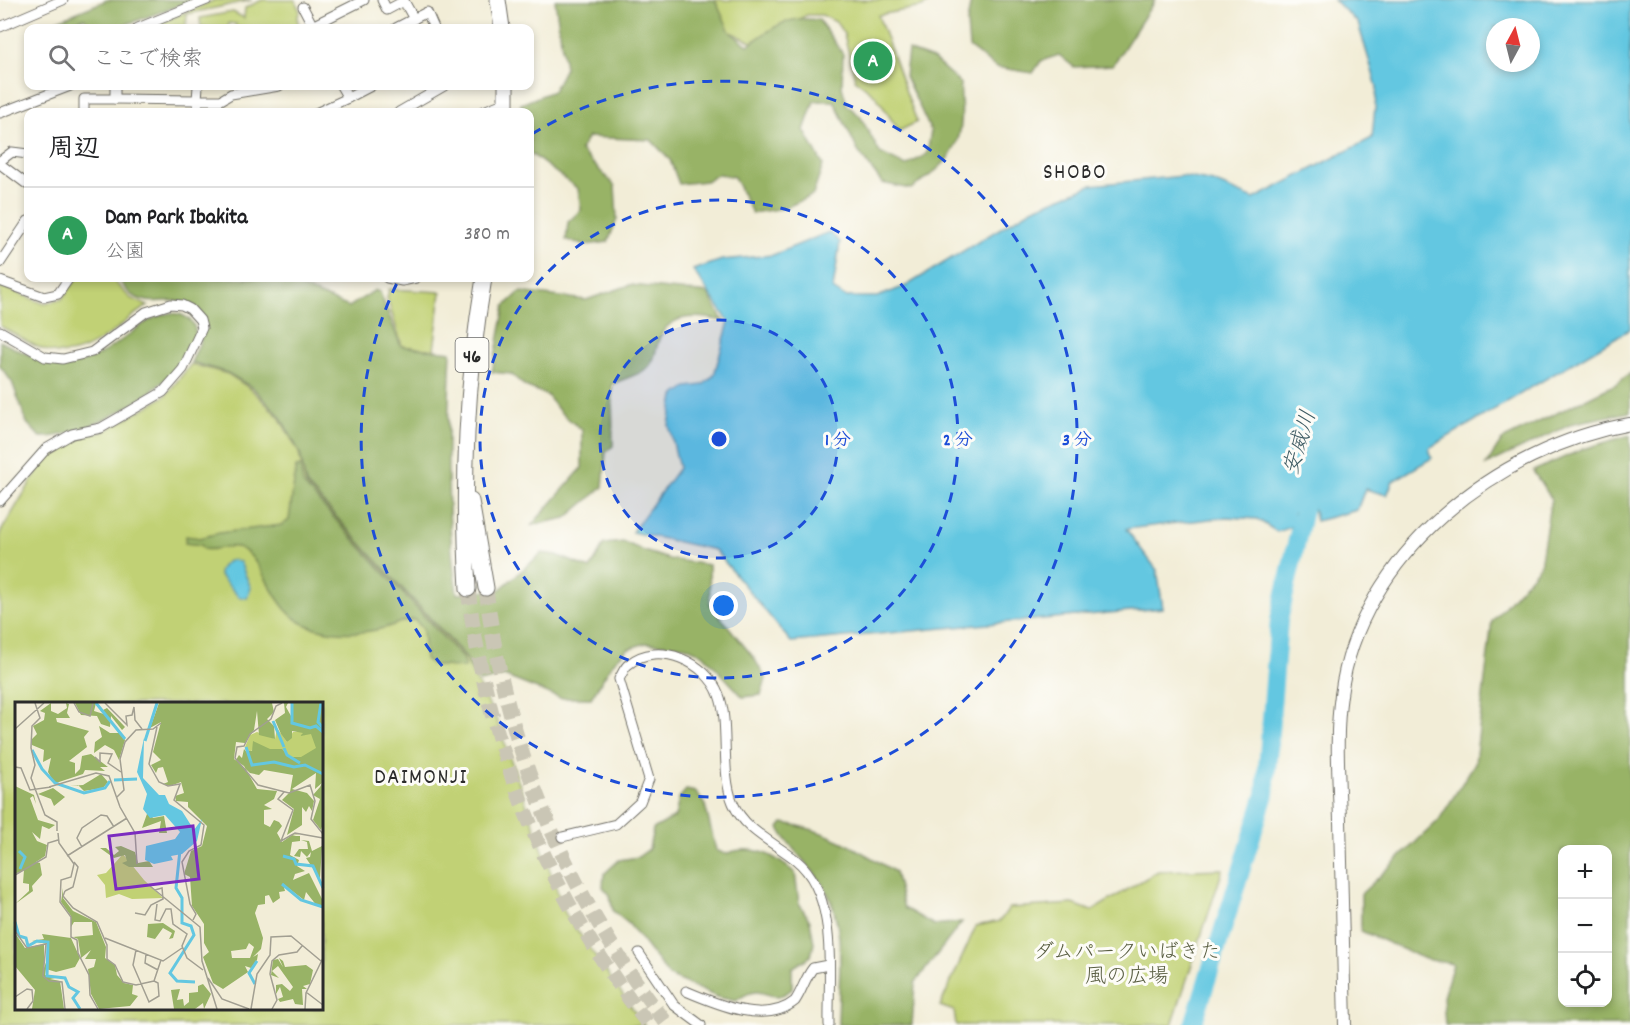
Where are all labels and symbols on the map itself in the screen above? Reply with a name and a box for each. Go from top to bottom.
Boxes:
north arrow [1486,18,1540,72]
pin: A [854,38,892,84]
district label: SHOBO [1043,158,1107,189]
road number: 46 [456,338,488,372]
water label: 安威川 [1277,407,1326,479]
centre of rings [709,429,729,449]
text: 1 分 [825,429,851,454]
text: 2 分 [943,429,973,454]
text: 3 分 [1062,429,1092,454]
your location [709,591,738,620]
inset map [15,702,322,1010]
district label: DAIMONJI [374,763,468,794]
park label: ダムパークいばきた 風の広場 [1033,939,1221,993]

